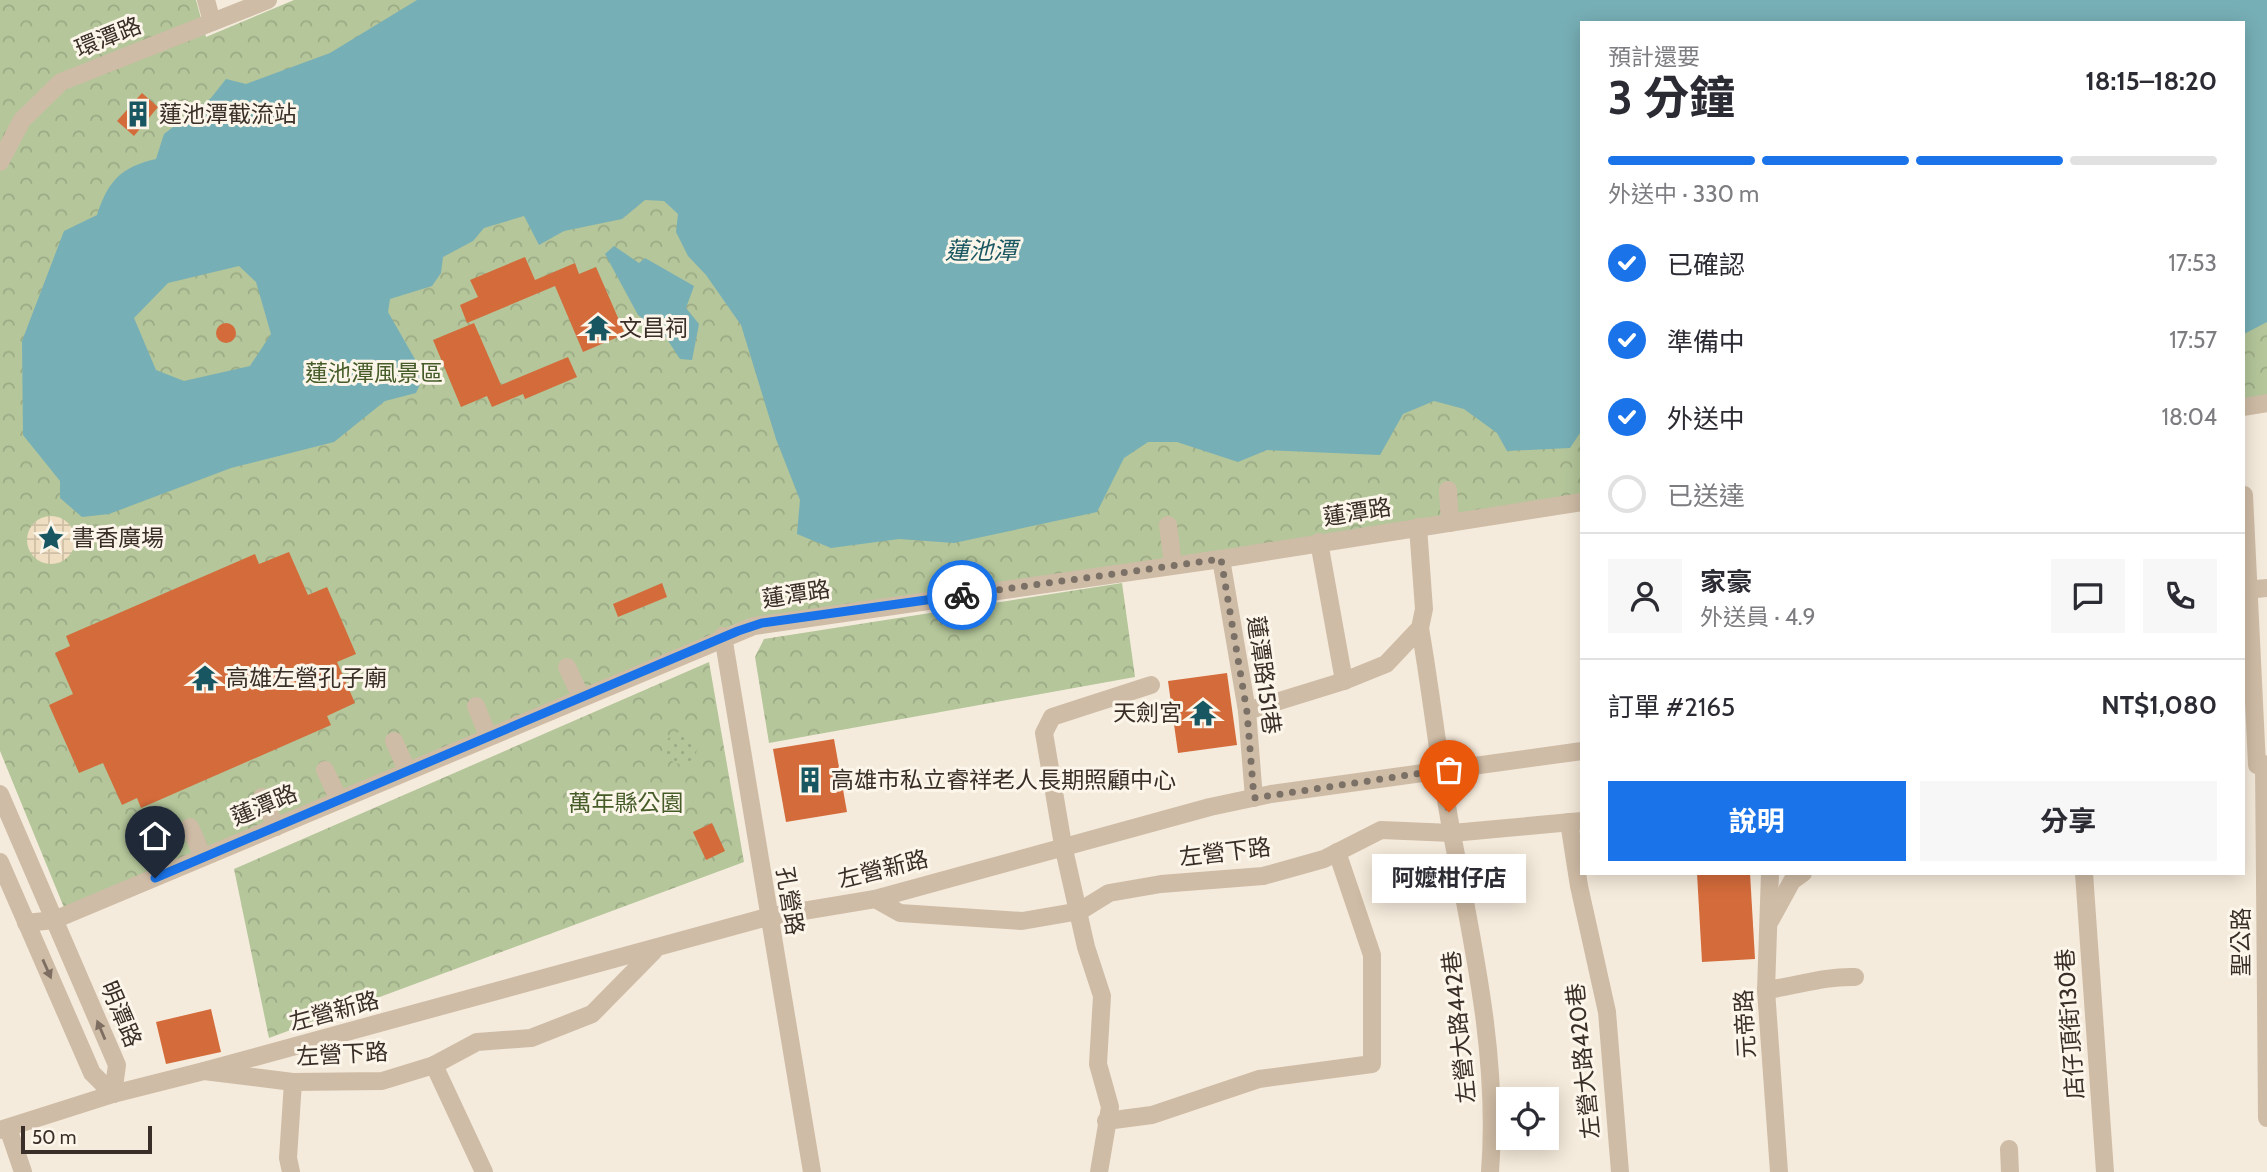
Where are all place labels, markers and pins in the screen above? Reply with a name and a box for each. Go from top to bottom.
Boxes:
building icon: 蓮池潭截流站 [123,99,153,129]
place label: 蓮池潭截流站 [159,100,297,128]
temple icon: 文昌祠 [583,313,613,343]
place label: 文昌祠 [619,314,688,342]
place icon: 書香廣場 [36,523,66,553]
place label: 書香廣場 [72,524,164,552]
temple icon: 高雄左營孔子廟 [190,663,220,693]
place label: 高雄左營孔子廟 [226,664,387,692]
temple icon: 天劍宮 [1188,698,1218,728]
place label: 天劍宮 [1113,699,1182,727]
pin [1419,740,1479,812]
building icon: 高雄市私立睿祥老人長期照顧中心 [795,765,825,795]
place label: 高雄市私立睿祥老人長期照顧中心 [831,766,1176,794]
pin [125,806,185,878]
callout: 阿嬤柑仔店 [1372,854,1526,903]

